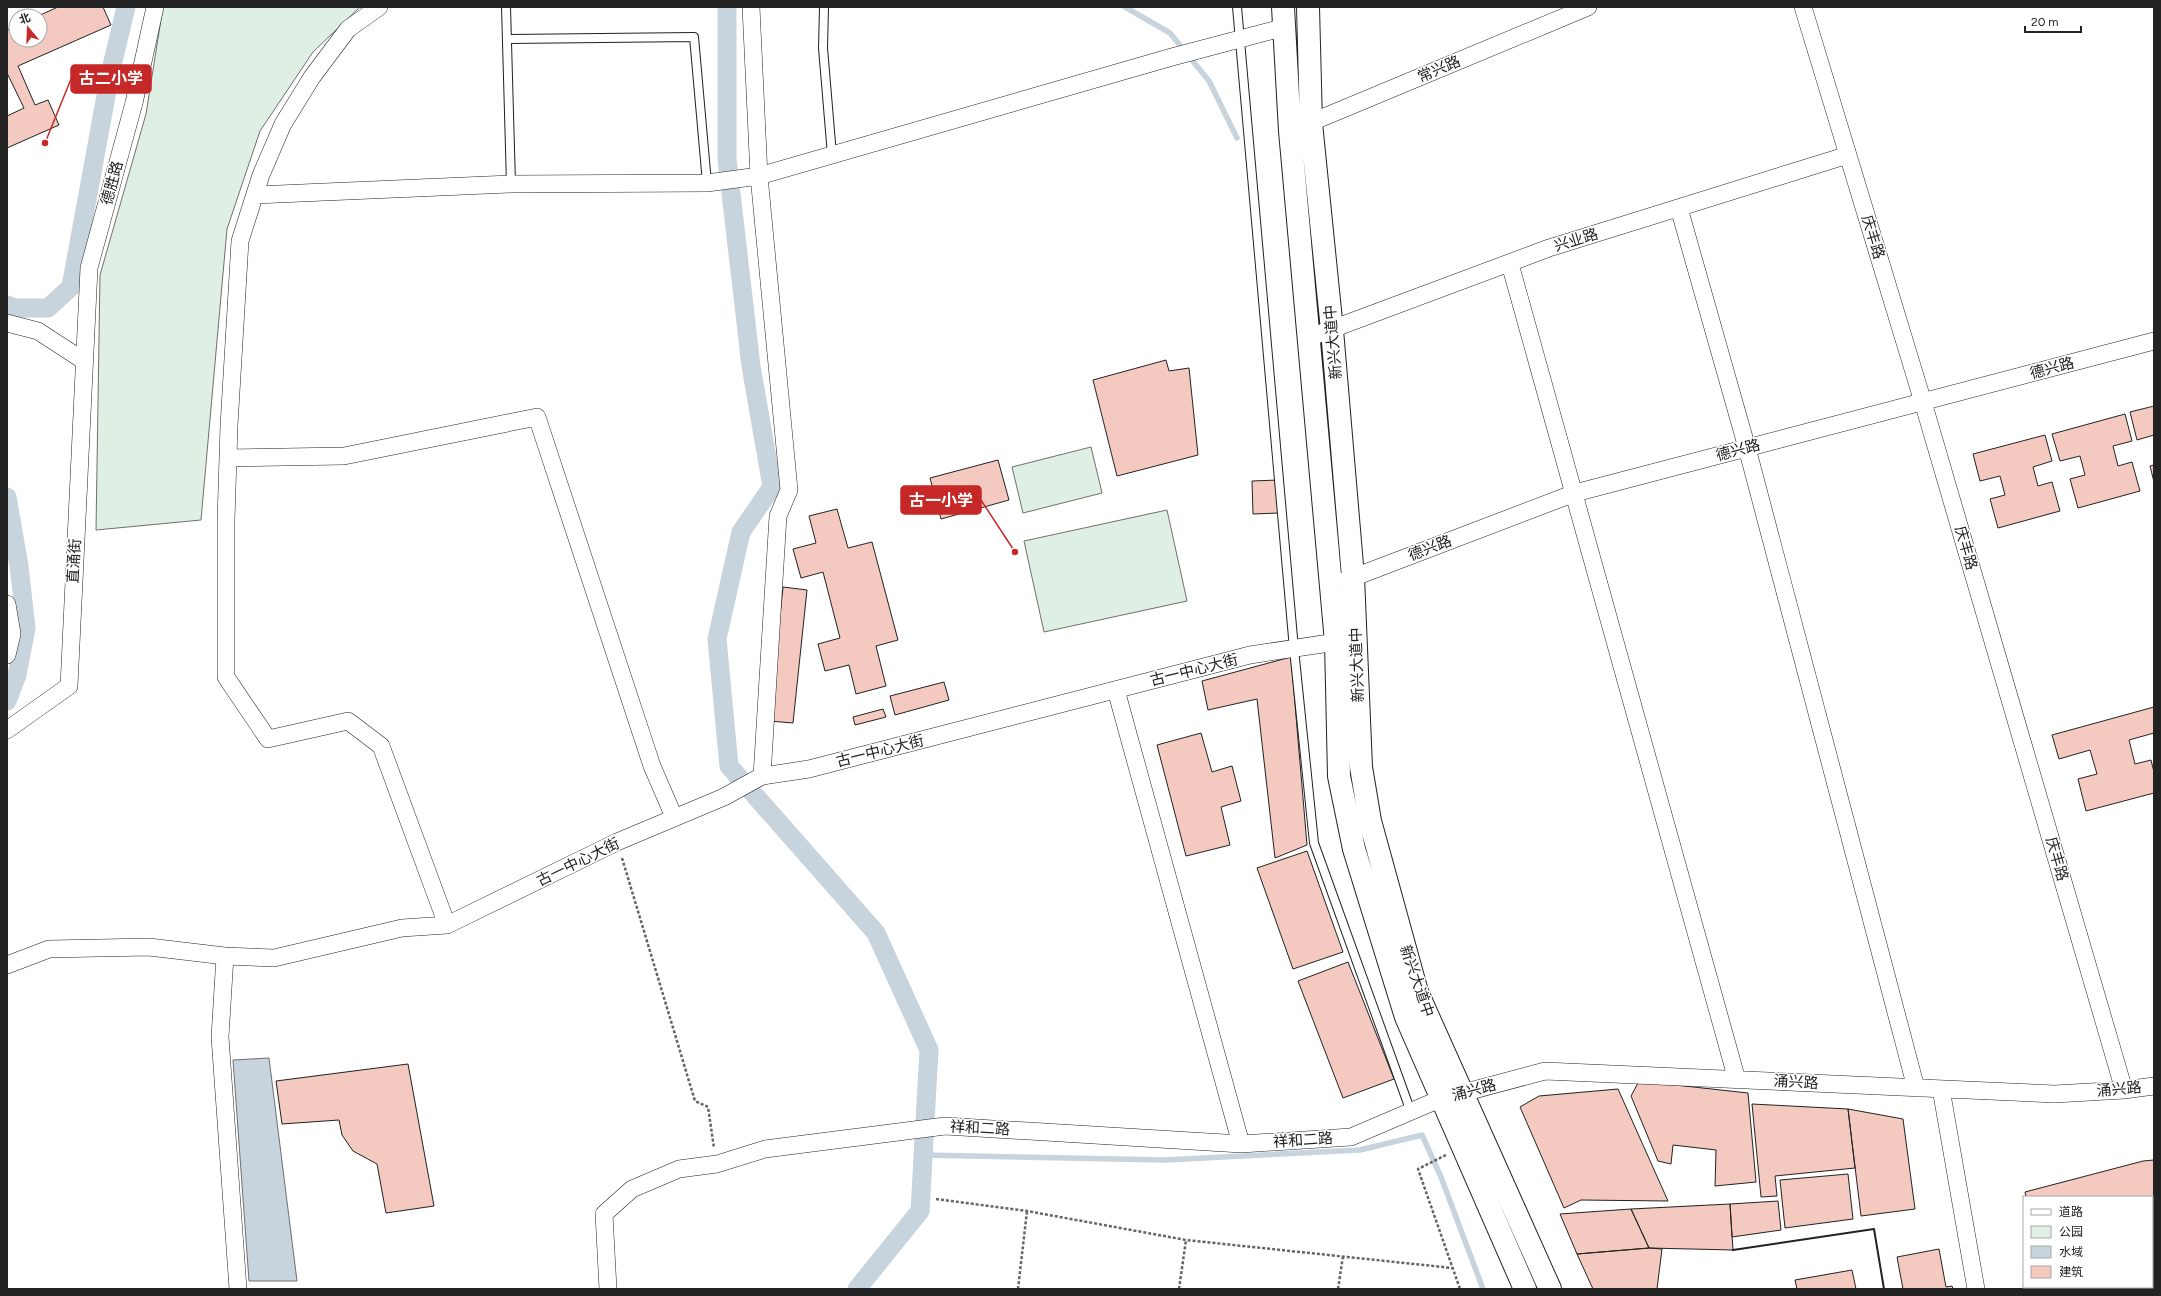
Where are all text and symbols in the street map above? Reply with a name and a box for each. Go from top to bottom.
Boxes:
north arrow [8,8,48,48]
scale bar [2025,8,2081,34]
text: 北 [18,11,32,27]
text: 20 m [2031,15,2059,29]
street label: 常兴路 [1415,52,1463,86]
callout: 古二小学 [71,65,151,93]
text: 古二小学 [79,69,143,88]
street label: 德胜路 [97,159,127,207]
street label: 庆丰路 [1858,213,1888,261]
street label: 兴业路 [1552,225,1600,255]
street label: 新兴大道中 [1321,304,1345,380]
street label: 德兴路 [2028,353,2076,383]
street label: 德兴路 [1714,435,1762,465]
callout: 古一小学 [901,486,981,514]
text: 古一小学 [909,491,973,510]
street label: 庆丰路 [1951,524,1981,572]
street label: 德兴路 [1406,532,1454,564]
street label: 直涌街 [64,538,84,584]
street label: 新兴大道中 [1347,627,1367,703]
street label: 古一中心大街 [1148,650,1240,690]
street label: 古一中心大街 [834,731,926,771]
street label: 古一中心大街 [534,834,622,890]
street label: 庆丰路 [2042,835,2072,883]
street label: 新兴大道中 [1396,943,1438,1019]
street label: 涌兴路 [1773,1072,1819,1092]
street label: 涌兴路 [1450,1075,1498,1105]
street label: 涌兴路 [2096,1078,2142,1100]
street label: 祥和二路 [950,1117,1010,1139]
street label: 祥和二路 [1272,1129,1334,1151]
legend [2023,1196,2153,1288]
text: 道路 [2059,1205,2083,1219]
text: 公园 [2059,1225,2083,1239]
text: 水域 [2059,1245,2083,1259]
text: 建筑 [2059,1265,2083,1279]

